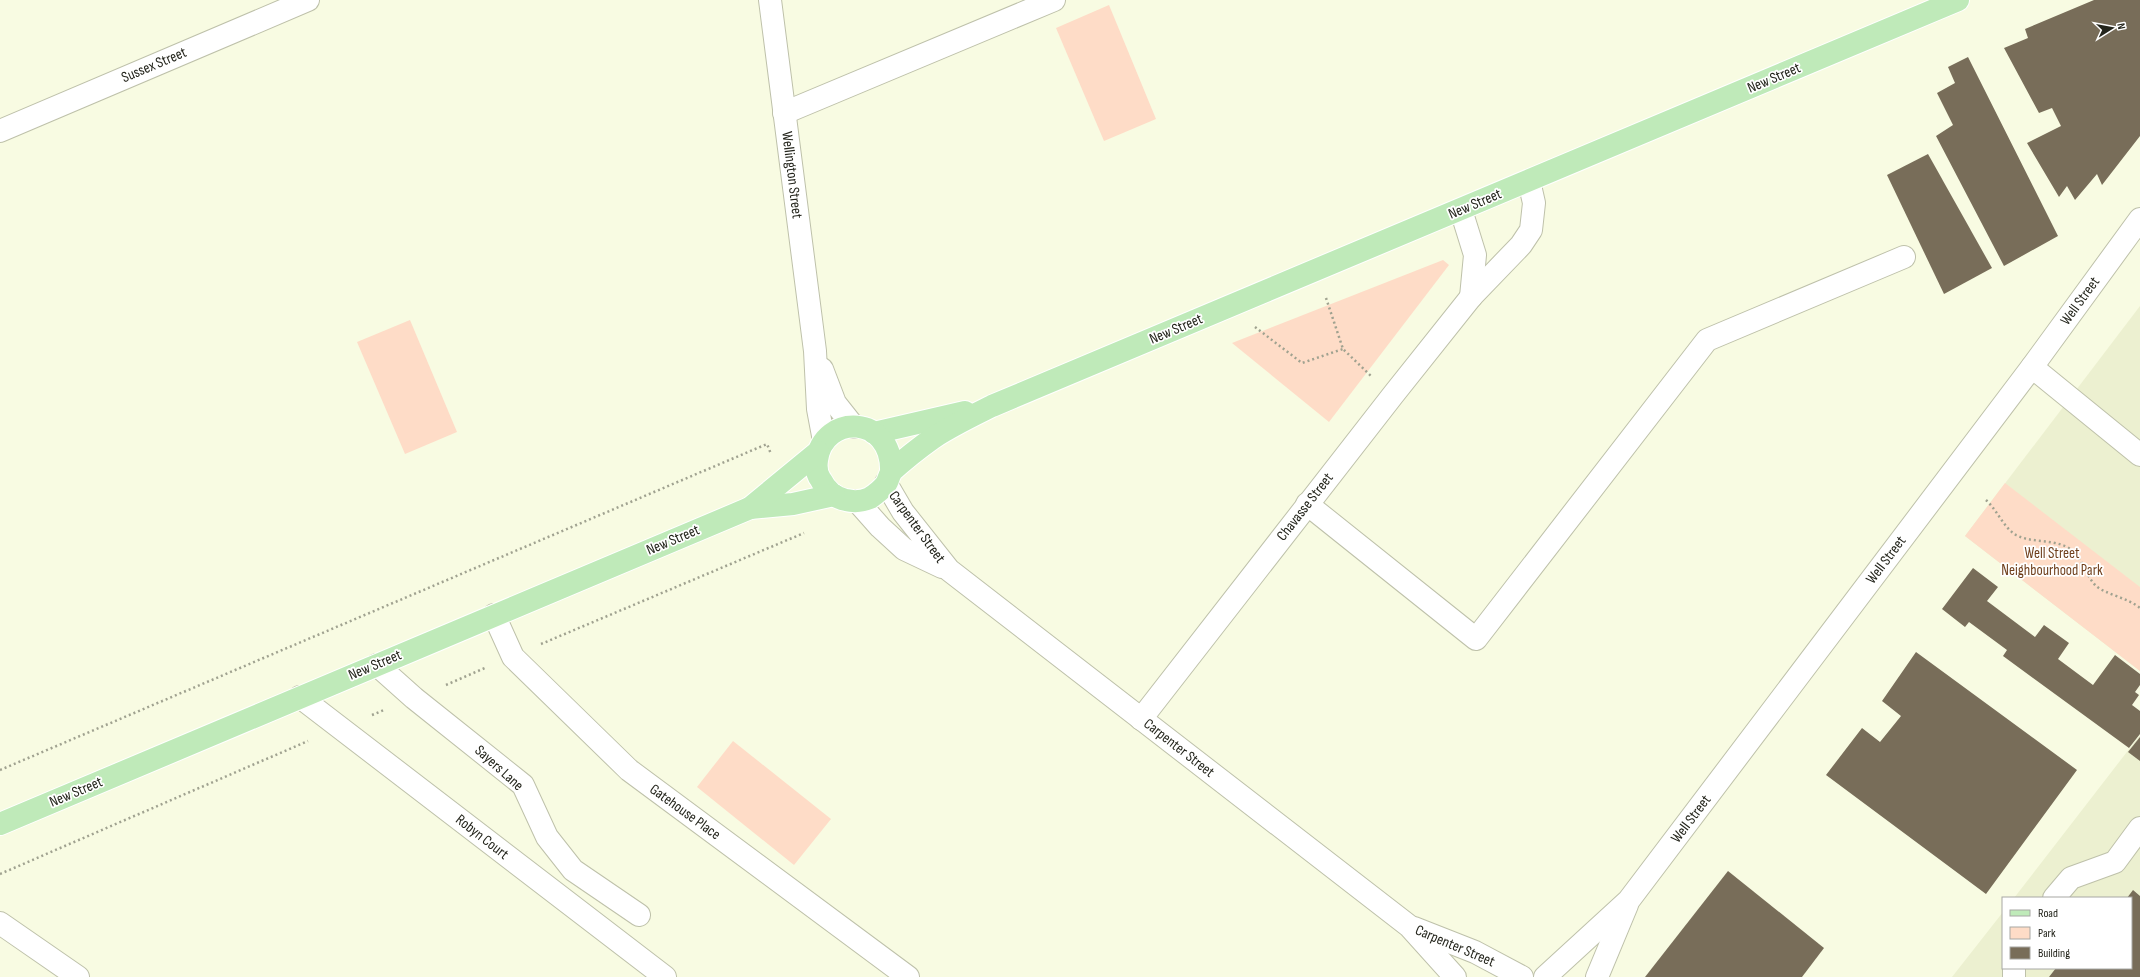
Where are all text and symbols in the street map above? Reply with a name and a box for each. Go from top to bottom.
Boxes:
north arrow [2092,8,2132,48]
text: N [2114,22,2128,30]
street label: Sussex Street [119,43,190,87]
street label: New Street [1744,58,1804,98]
street label: Wellington Street [777,130,807,220]
street label: New Street [1445,184,1505,224]
street label: Well Street [2056,273,2104,329]
street label: New Street [1146,309,1206,349]
street label: Chavasse Street [1272,469,1338,545]
street label: Carpenter Street [884,487,950,567]
street label: New Street [643,520,703,560]
street label: Well Street [1862,532,1910,588]
park label: Well Street Neighbourhood Park [2001,544,2103,580]
street label: New Street [345,645,405,685]
street label: Carpenter Street [1140,714,1219,782]
street label: Sayers Lane [471,741,527,795]
street label: New Street [46,772,106,812]
street label: Gatehouse Place [646,780,724,844]
street label: Well Street [1667,791,1715,847]
street label: Robyn Court [452,810,513,864]
legend [2002,897,2132,969]
text: Road [2038,906,2058,921]
street label: Carpenter Street [1412,921,1498,971]
text: Park [2038,926,2056,941]
text: Building [2038,946,2070,961]

